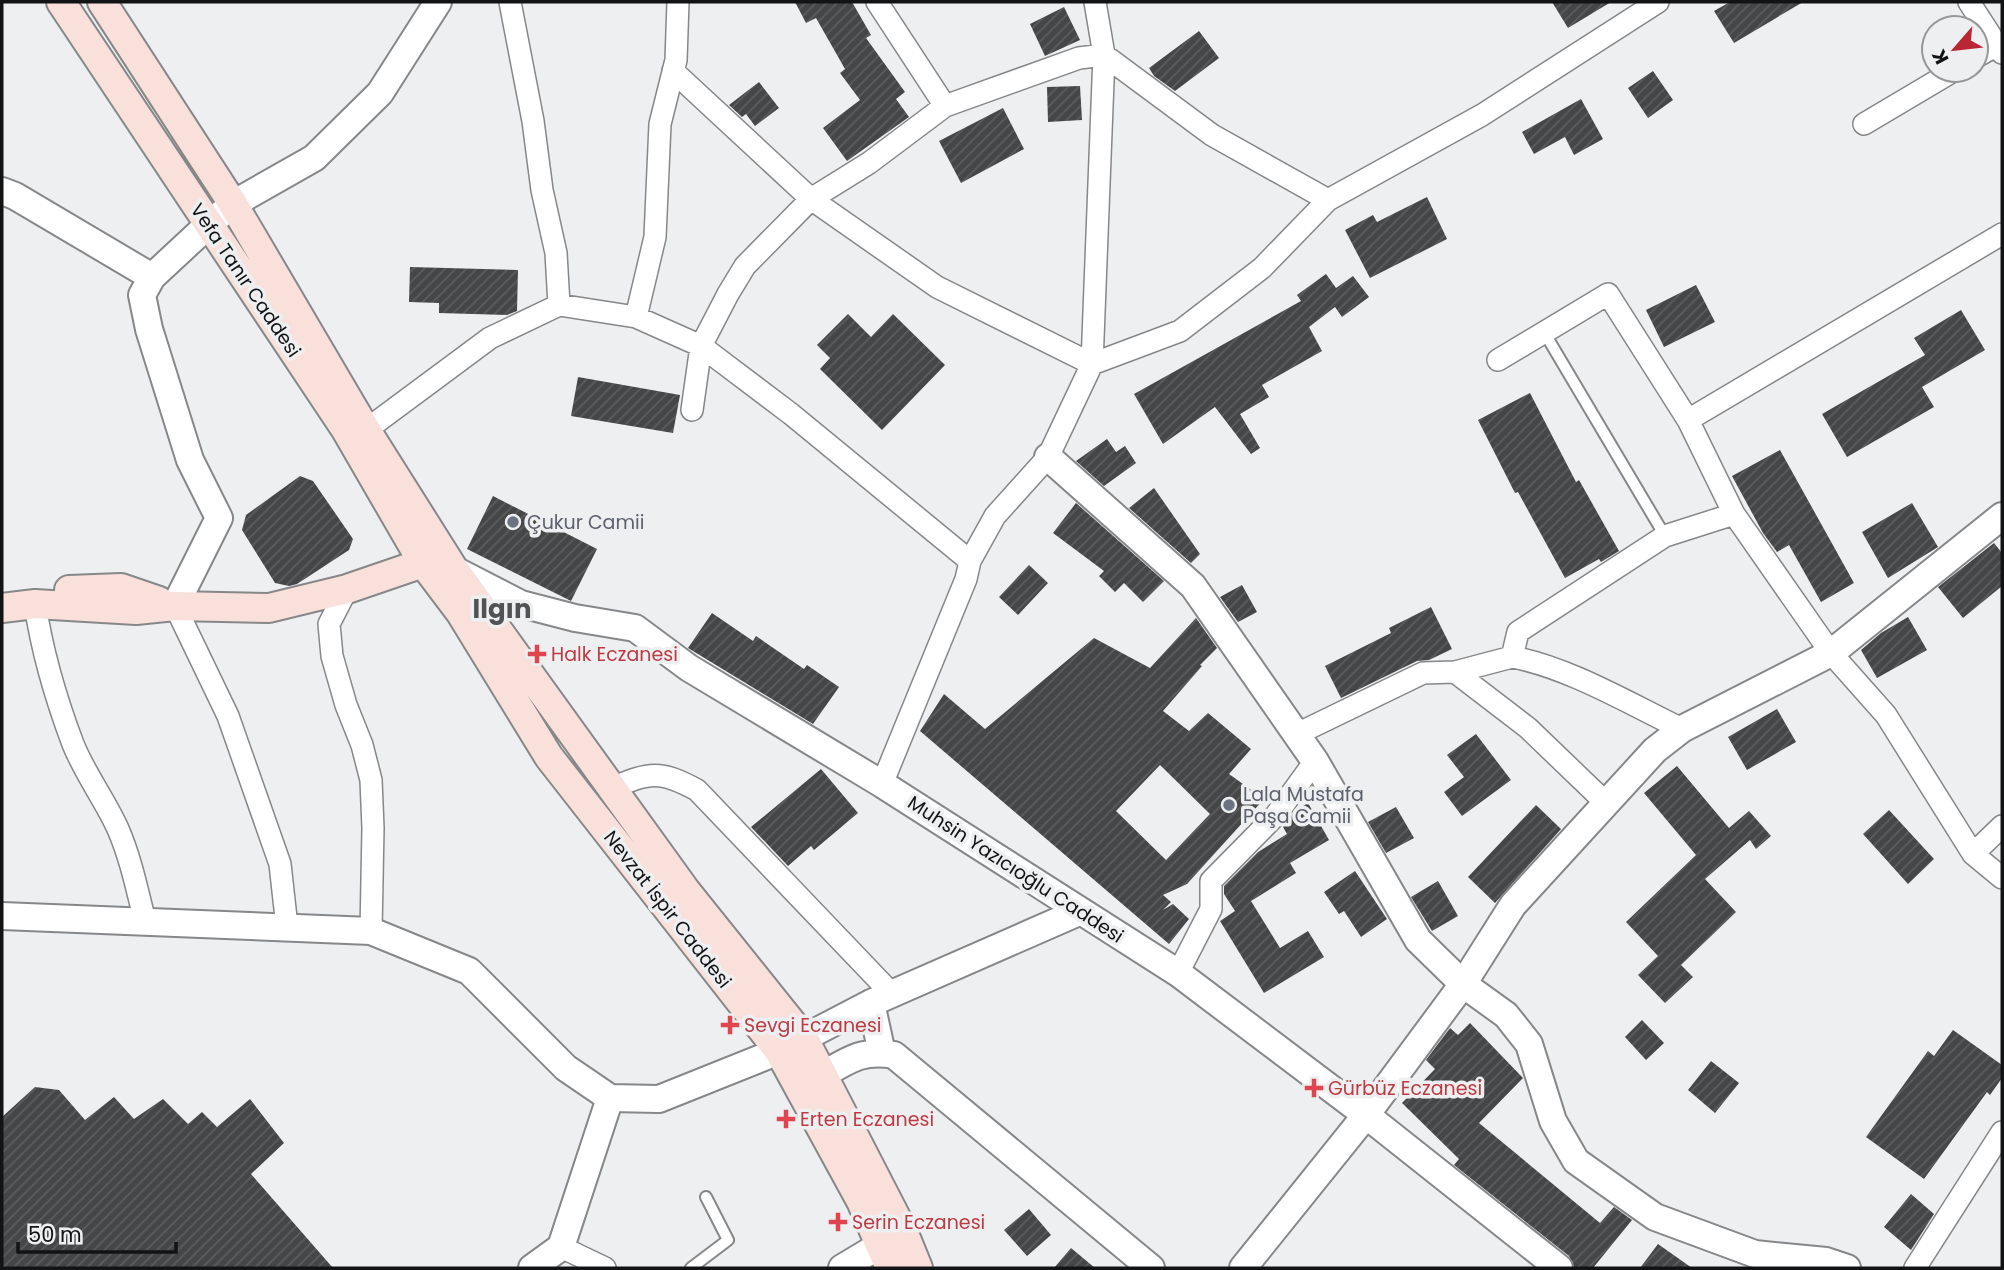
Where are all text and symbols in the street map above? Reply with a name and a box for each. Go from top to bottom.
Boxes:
north arrow [1920,14,1990,84]
text: K [1925,45,1955,69]
street label: Vefa Tanır Caddesi [184,198,307,363]
place label: Çukur Camii [527,509,644,536]
marker: Çukur Camii [505,514,521,530]
district label: Ilgın [473,591,531,627]
place label: Halk Eczanesi [551,641,678,668]
marker: Halk Eczanesi [529,646,545,662]
place label: Lala Mustafa Paşa Camii [1243,781,1364,830]
street label: Muhsin Yazıcıoğlu Caddesi [903,789,1129,949]
marker: Lala Mustafa Paşa Camii [1221,797,1237,813]
street label: Nevzat İspir Caddesi [598,825,738,994]
place label: Sevgi Eczanesi [744,1012,881,1039]
marker: Sevgi Eczanesi [722,1017,738,1033]
place label: Gürbüz Eczanesi [1328,1075,1482,1102]
marker: Gürbüz Eczanesi [1306,1080,1322,1096]
place label: Erten Eczanesi [800,1106,934,1133]
marker: Erten Eczanesi [778,1111,794,1127]
place label: Serin Eczanesi [852,1209,985,1236]
scale bar [18,1210,175,1254]
marker: Serin Eczanesi [830,1214,846,1230]
text: 50 m [28,1220,82,1249]

